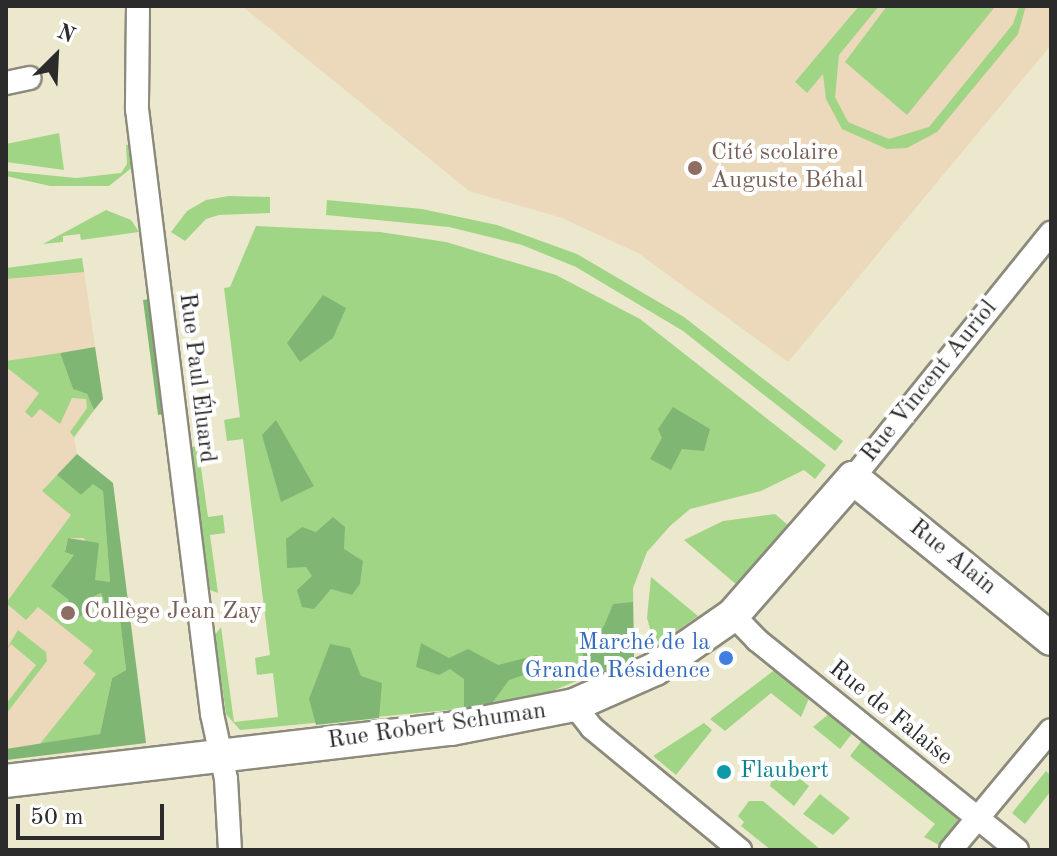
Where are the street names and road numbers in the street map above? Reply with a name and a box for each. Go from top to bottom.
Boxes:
street label: Rue Paul Éluard [171,291,221,465]
street label: Rue Vincent Auriol [856,295,1004,469]
street label: Rue Alain [903,514,1001,602]
street label: Rue de Falaise [822,655,958,773]
street label: Rue Robert Schuman [326,697,548,757]

